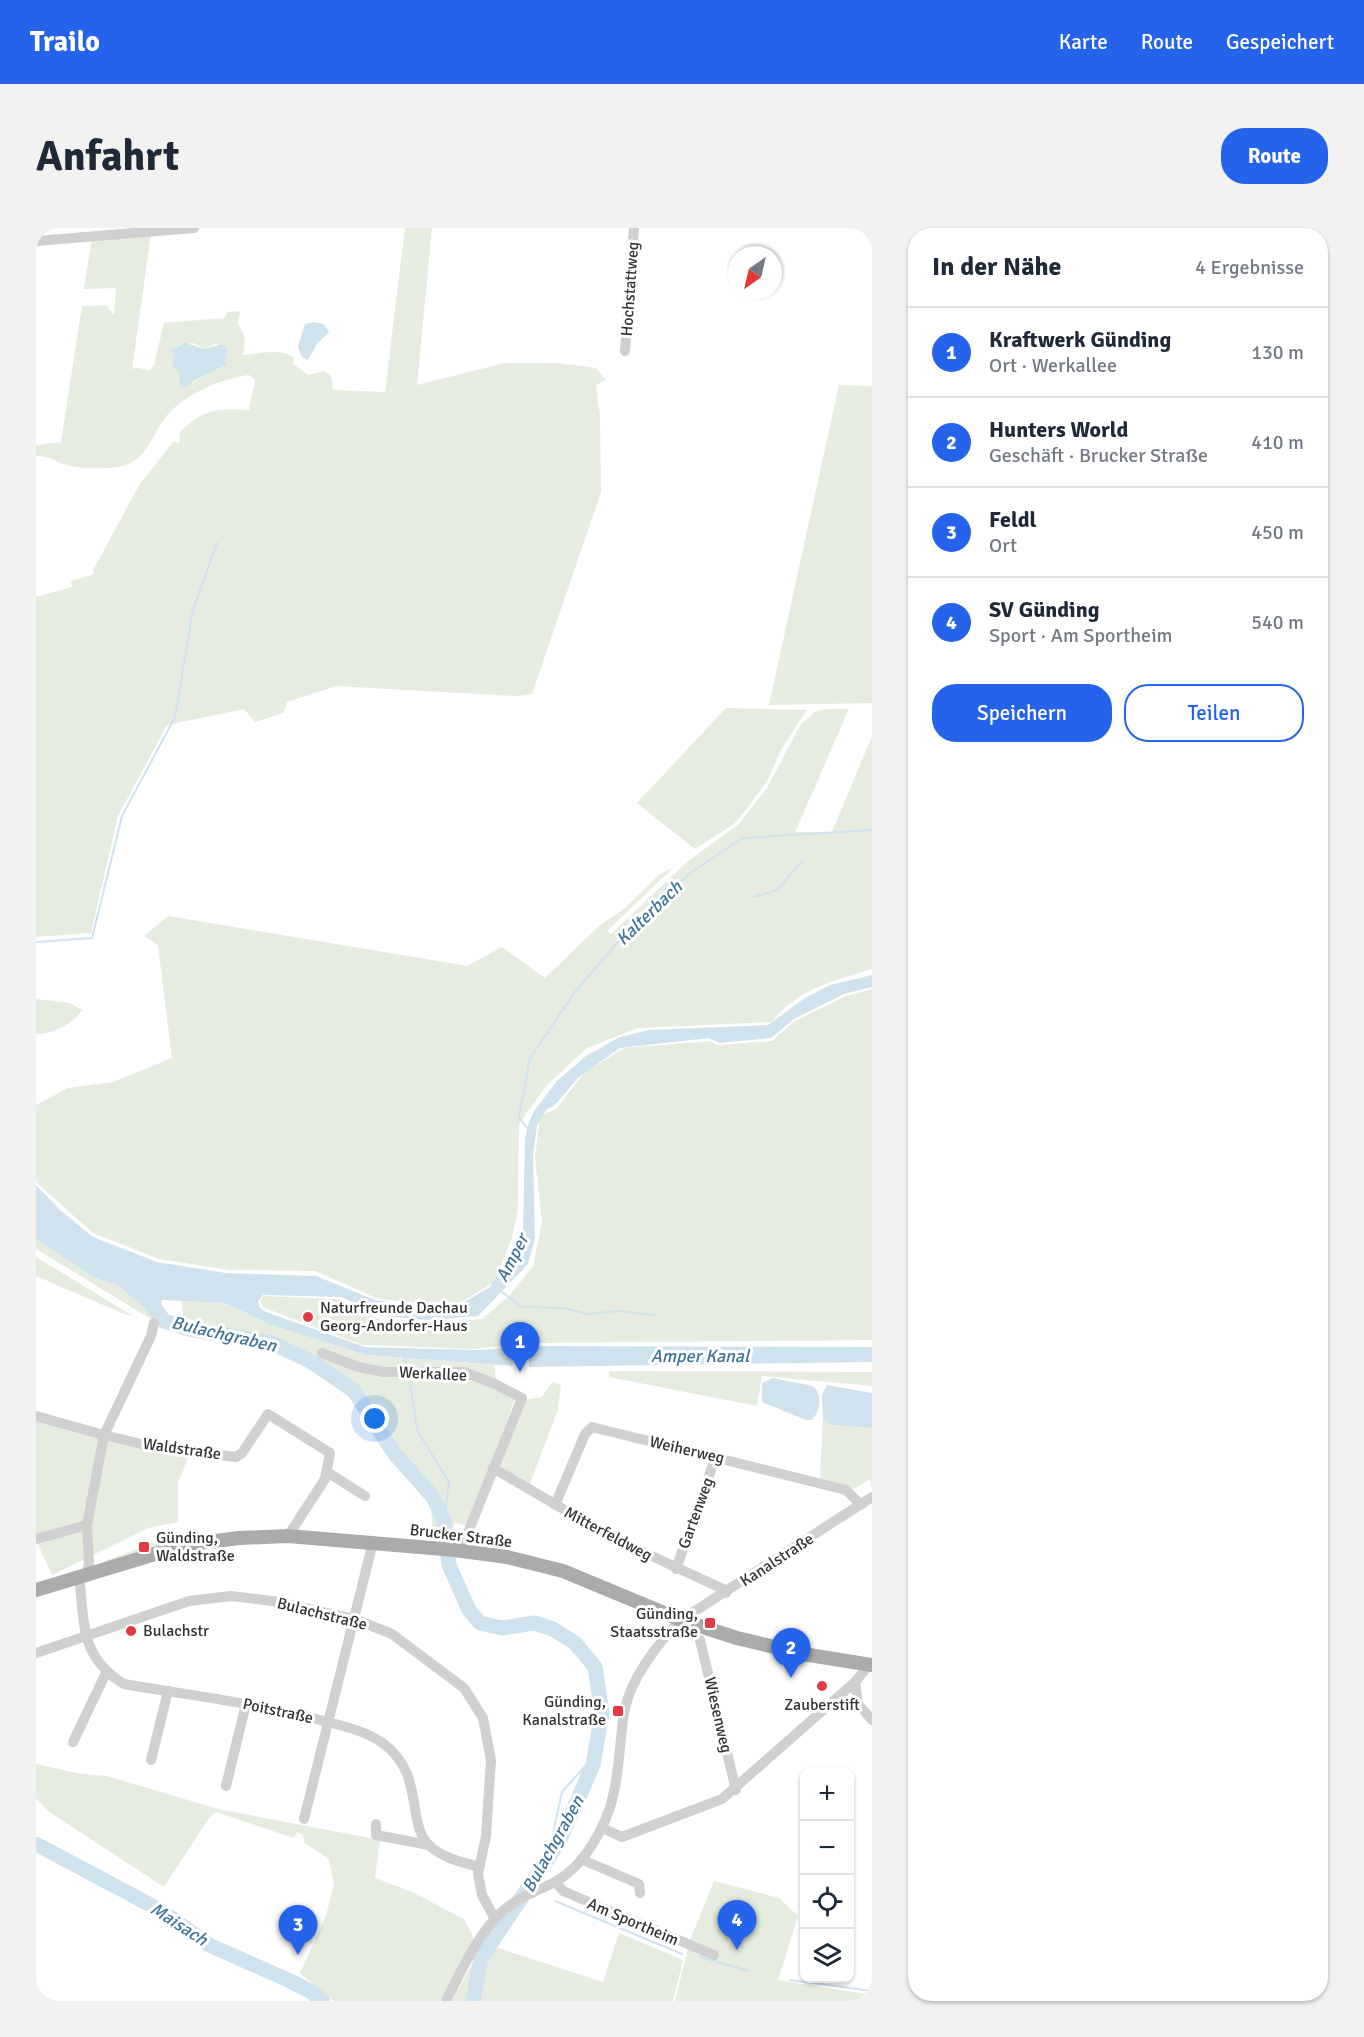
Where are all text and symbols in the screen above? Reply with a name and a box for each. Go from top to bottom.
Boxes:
text: Trailo [30,25,100,59]
text: Karte [1059,29,1108,55]
text: Route [1141,29,1193,55]
text: Gespeichert [1226,29,1334,55]
button: Route [1221,128,1328,184]
text: Anfahrt [36,131,179,182]
street label: Hochstattweg [617,241,643,337]
north arrow [728,246,782,300]
text: In der Nähe [932,251,1062,283]
text: 4 Ergebnisse [1195,255,1304,280]
text: Kraftwerk Günding [989,326,1171,353]
text: 1 [946,340,957,365]
text: 130 m [1251,340,1304,365]
text: Ort · Werkallee [989,353,1117,378]
text: Hunters World [989,416,1128,443]
text: 2 [946,430,957,455]
text: 410 m [1251,430,1304,455]
text: Geschäft · Brucker Straße [989,443,1208,468]
text: Feldl [989,506,1036,533]
text: 3 [946,520,957,545]
text: 450 m [1251,520,1304,545]
text: Ort [989,533,1017,558]
text: SV Günding [989,596,1100,623]
text: 4 [946,610,957,635]
text: 540 m [1251,610,1304,635]
text: Sport · Am Sportheim [989,623,1173,648]
button: Speichern [932,684,1112,742]
button: Teilen [1124,684,1304,742]
water label: Kalterbach [611,875,688,950]
water label: Amper [491,1228,534,1286]
place label: Naturfreunde Dachau Georg-Andorfer-Haus [320,1298,468,1336]
marker: Naturfreunde Dachau Georg-Andorfer-Haus [301,1310,315,1324]
water label: Bulachgraben [169,1311,280,1357]
pin: 1 [500,1322,540,1372]
water label: Amper Kanal [651,1345,751,1367]
street label: Werkallee [398,1362,468,1386]
your location [360,1404,389,1433]
street label: Weiherweg [648,1432,726,1468]
street label: Waldstraße [142,1434,222,1464]
street label: Gartenweg [674,1475,718,1551]
street label: Mitterfeldweg [561,1502,655,1566]
street label: Brucker Straße [409,1520,513,1552]
place label: Günding, Waldstraße [156,1528,235,1566]
street label: Kanalstraße [736,1529,818,1591]
marker: Günding, Waldstraße [137,1540,151,1554]
street label: Bulachstraße [275,1593,369,1635]
place label: Günding, Staatsstraße [610,1604,698,1642]
marker: Günding, Staatsstraße [703,1616,717,1630]
place label: Bulachstr [143,1621,209,1641]
marker: Bulachstr [124,1624,138,1638]
pin: 2 [772,1628,810,1678]
street label: Wiesenweg [700,1675,736,1755]
marker: Zauberstift [815,1679,829,1693]
place label: Günding, Kanalstraße [522,1692,606,1730]
street label: Poitstraße [241,1694,315,1728]
place label: Zauberstift [784,1695,860,1715]
marker: Günding, Kanalstraße [611,1704,625,1718]
map controls [800,1767,854,1983]
button: + [800,1767,854,1821]
water label: Bulachgraben [517,1791,589,1896]
button: − [800,1821,854,1875]
button: locate [800,1875,854,1929]
street label: Am Sportheim [584,1894,682,1950]
water label: Maisach [146,1897,213,1951]
pin: 4 [718,1900,756,1950]
pin: 3 [278,1906,318,1955]
button: layers [800,1929,854,1983]

